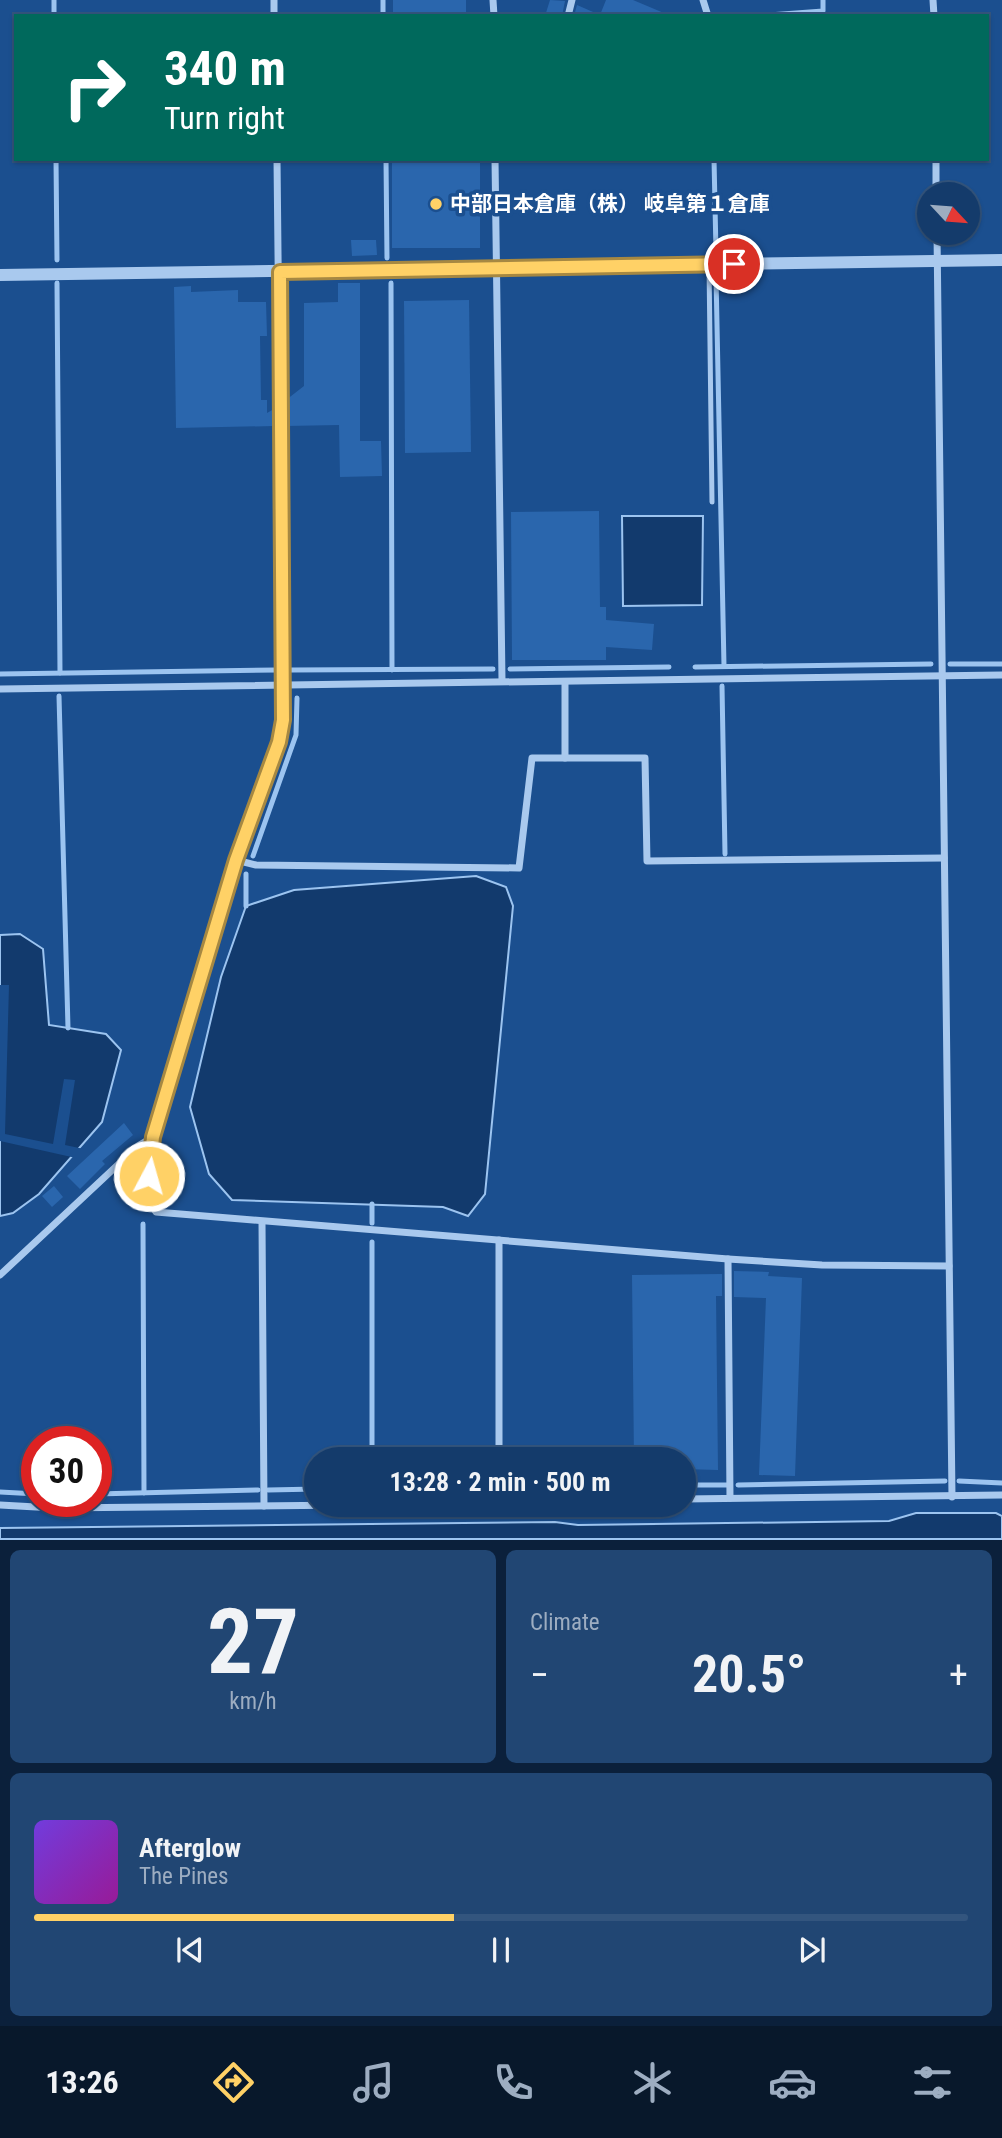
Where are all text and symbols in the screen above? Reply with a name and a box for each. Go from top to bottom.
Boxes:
text: 340 m [164,40,286,97]
icon: right [49,42,140,133]
text: Turn right [164,99,285,137]
north arrow [917,182,980,245]
map controls [917,182,980,245]
place label: 中部日本倉庫（株） 岐阜第１倉庫 [450,192,770,216]
marker: 中部日本倉庫（株） 岐阜第１倉庫 [428,196,444,212]
pin [704,234,764,294]
icon: arrive [715,245,753,283]
position arrow [112,1139,186,1213]
speed limit sign: 30 [21,1426,112,1517]
text: 13:28 · 2 min · 500 m [390,1467,610,1497]
text: 27 [207,1589,299,1695]
text: Climate [530,1609,600,1636]
text: 20.5° [692,1644,806,1705]
text: − [530,1653,549,1697]
text: + [949,1653,968,1697]
text: km/h [229,1688,277,1715]
text: Afterglow [139,1833,241,1863]
text: The Pines [139,1863,229,1890]
icon: previous [171,1931,209,1969]
icon: pause [482,1931,520,1969]
icon: next [793,1931,831,1969]
icon: directions [209,2058,258,2107]
icon: music [349,2058,398,2107]
icon: phone [489,2058,538,2107]
icon: climate [628,2058,677,2107]
icon: car [768,2058,817,2107]
icon: filters [908,2058,957,2107]
text: 13:26 [45,2063,119,2101]

